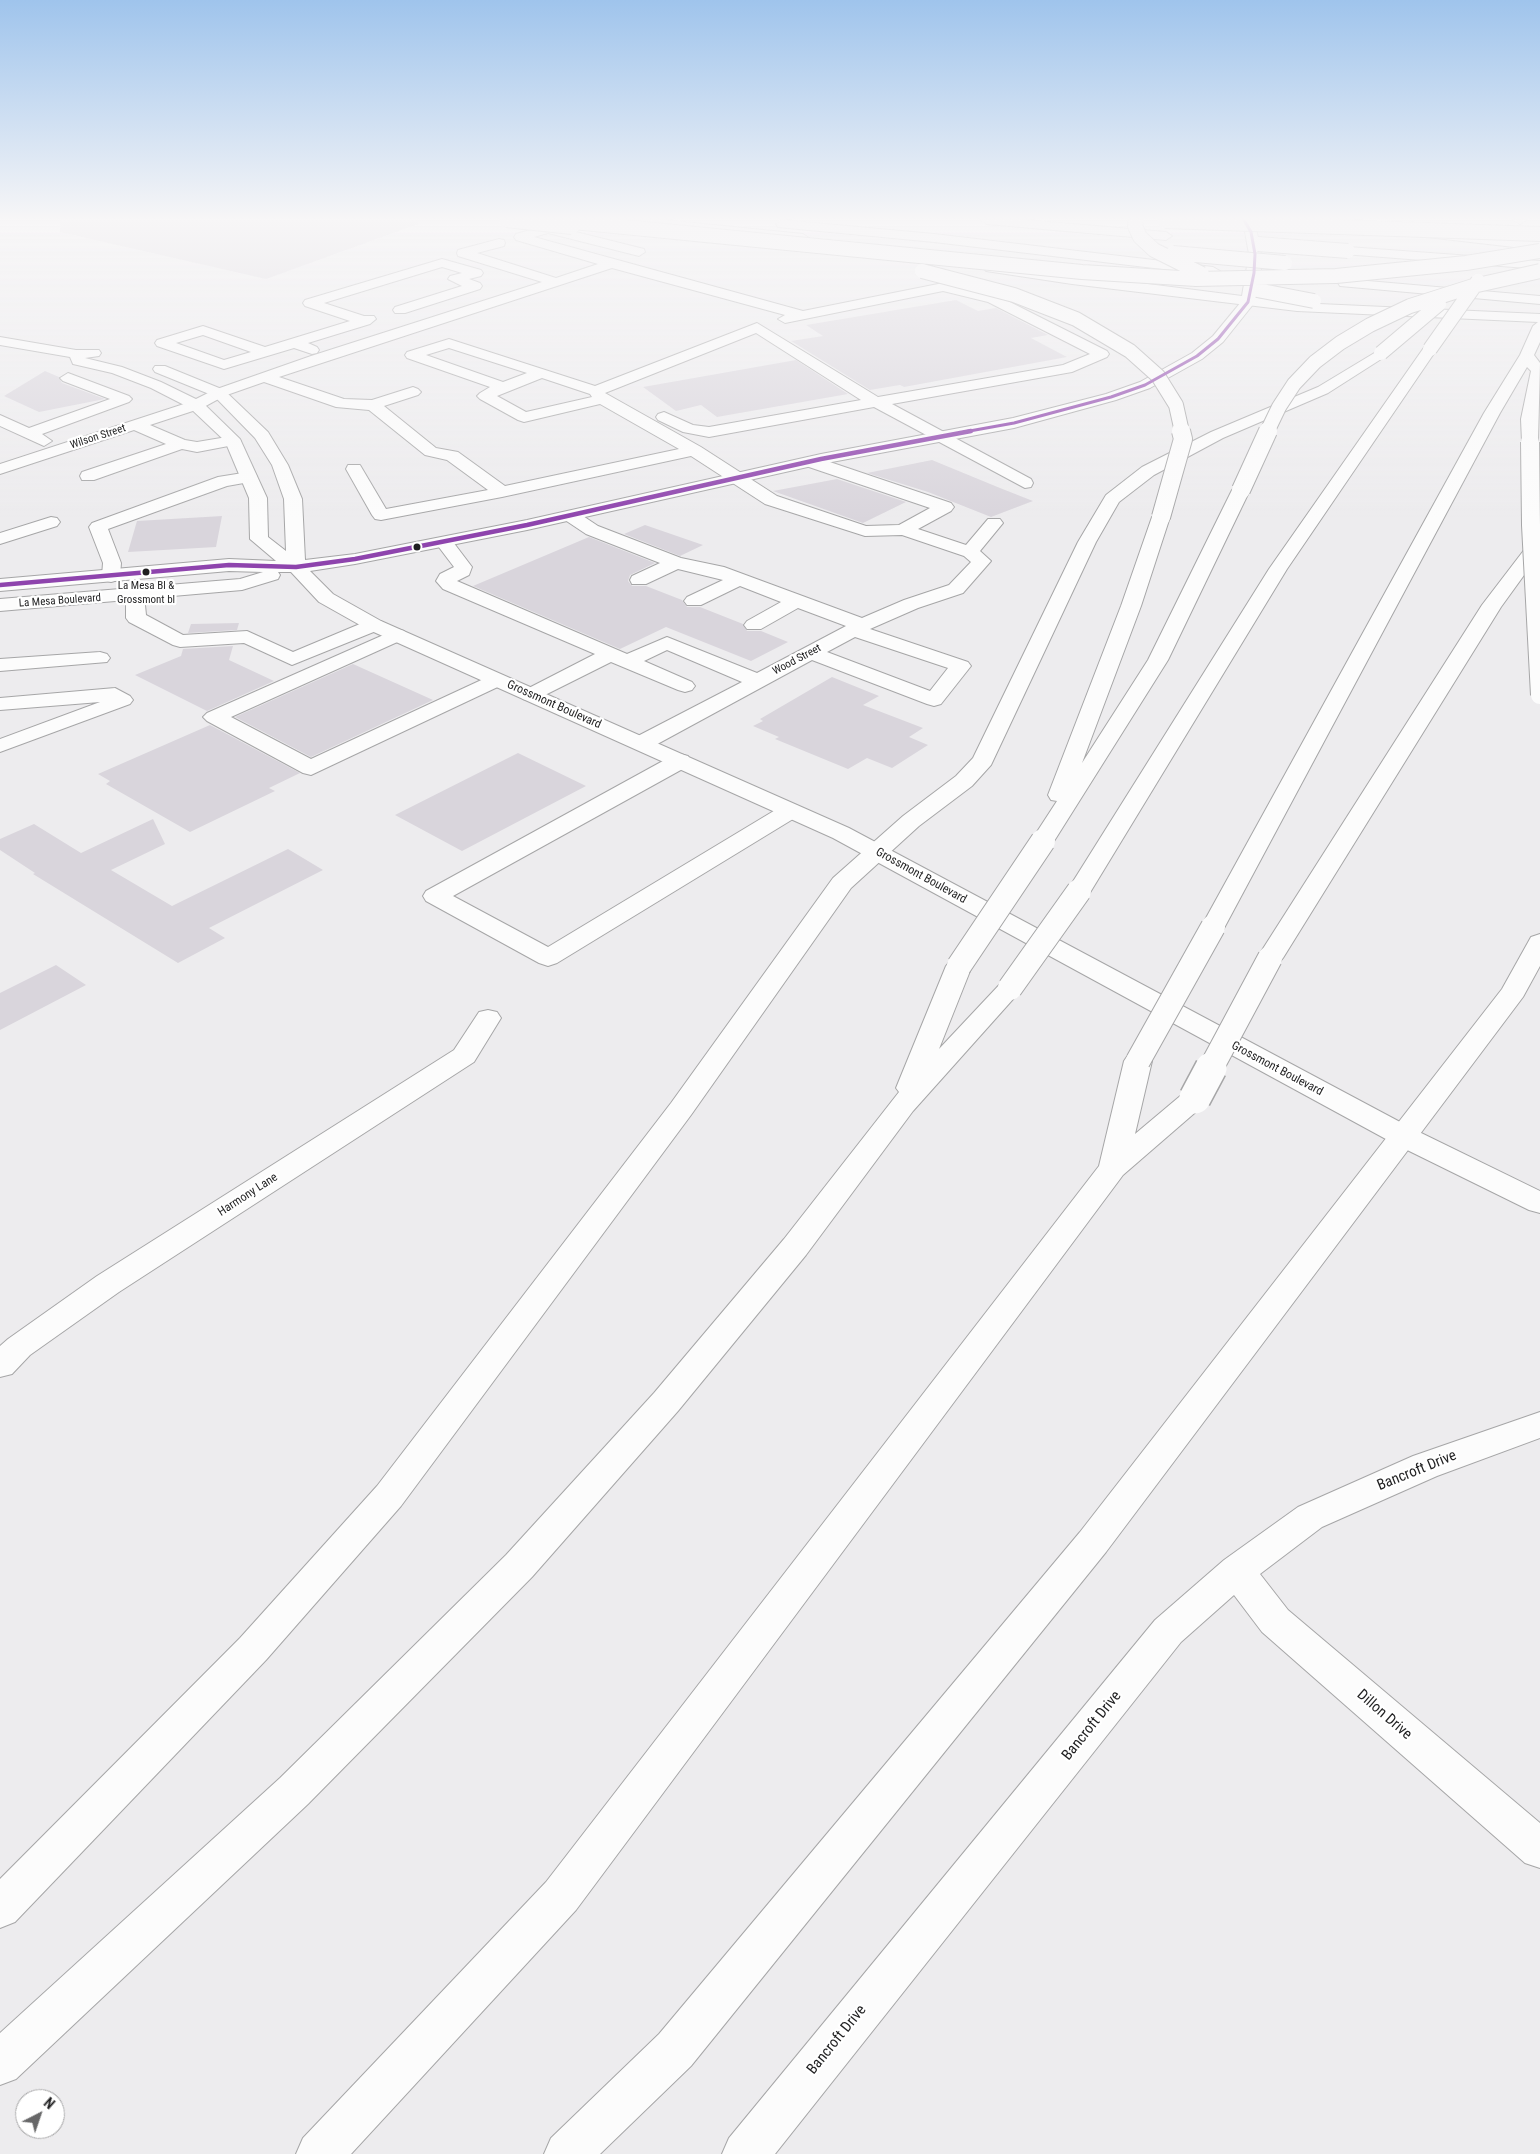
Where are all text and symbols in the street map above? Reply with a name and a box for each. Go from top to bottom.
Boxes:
street label: Wilson Street [69,422,127,452]
unlabelled marker [412,542,422,552]
marker: La Mesa Bl & Grossmont bl [141,567,151,577]
place label: La Mesa Bl & Grossmont bl [117,579,175,605]
street label: La Mesa Boulevard [18,592,102,610]
street label: Wood Street [770,642,824,678]
street label: Grossmont Boulevard [505,678,603,732]
street label: Grossmont Boulevard [873,845,969,907]
street label: Grossmont Boulevard [1229,1039,1325,1099]
street label: Harmony Lane [215,1170,281,1220]
street label: Bancroft Drive [1375,1447,1459,1495]
street label: Dillon Drive [1353,1686,1415,1744]
street label: Bancroft Drive [1059,1688,1125,1764]
street label: Bancroft Drive [804,2002,870,2078]
north arrow [15,2089,65,2139]
text: N [41,2095,58,2112]

